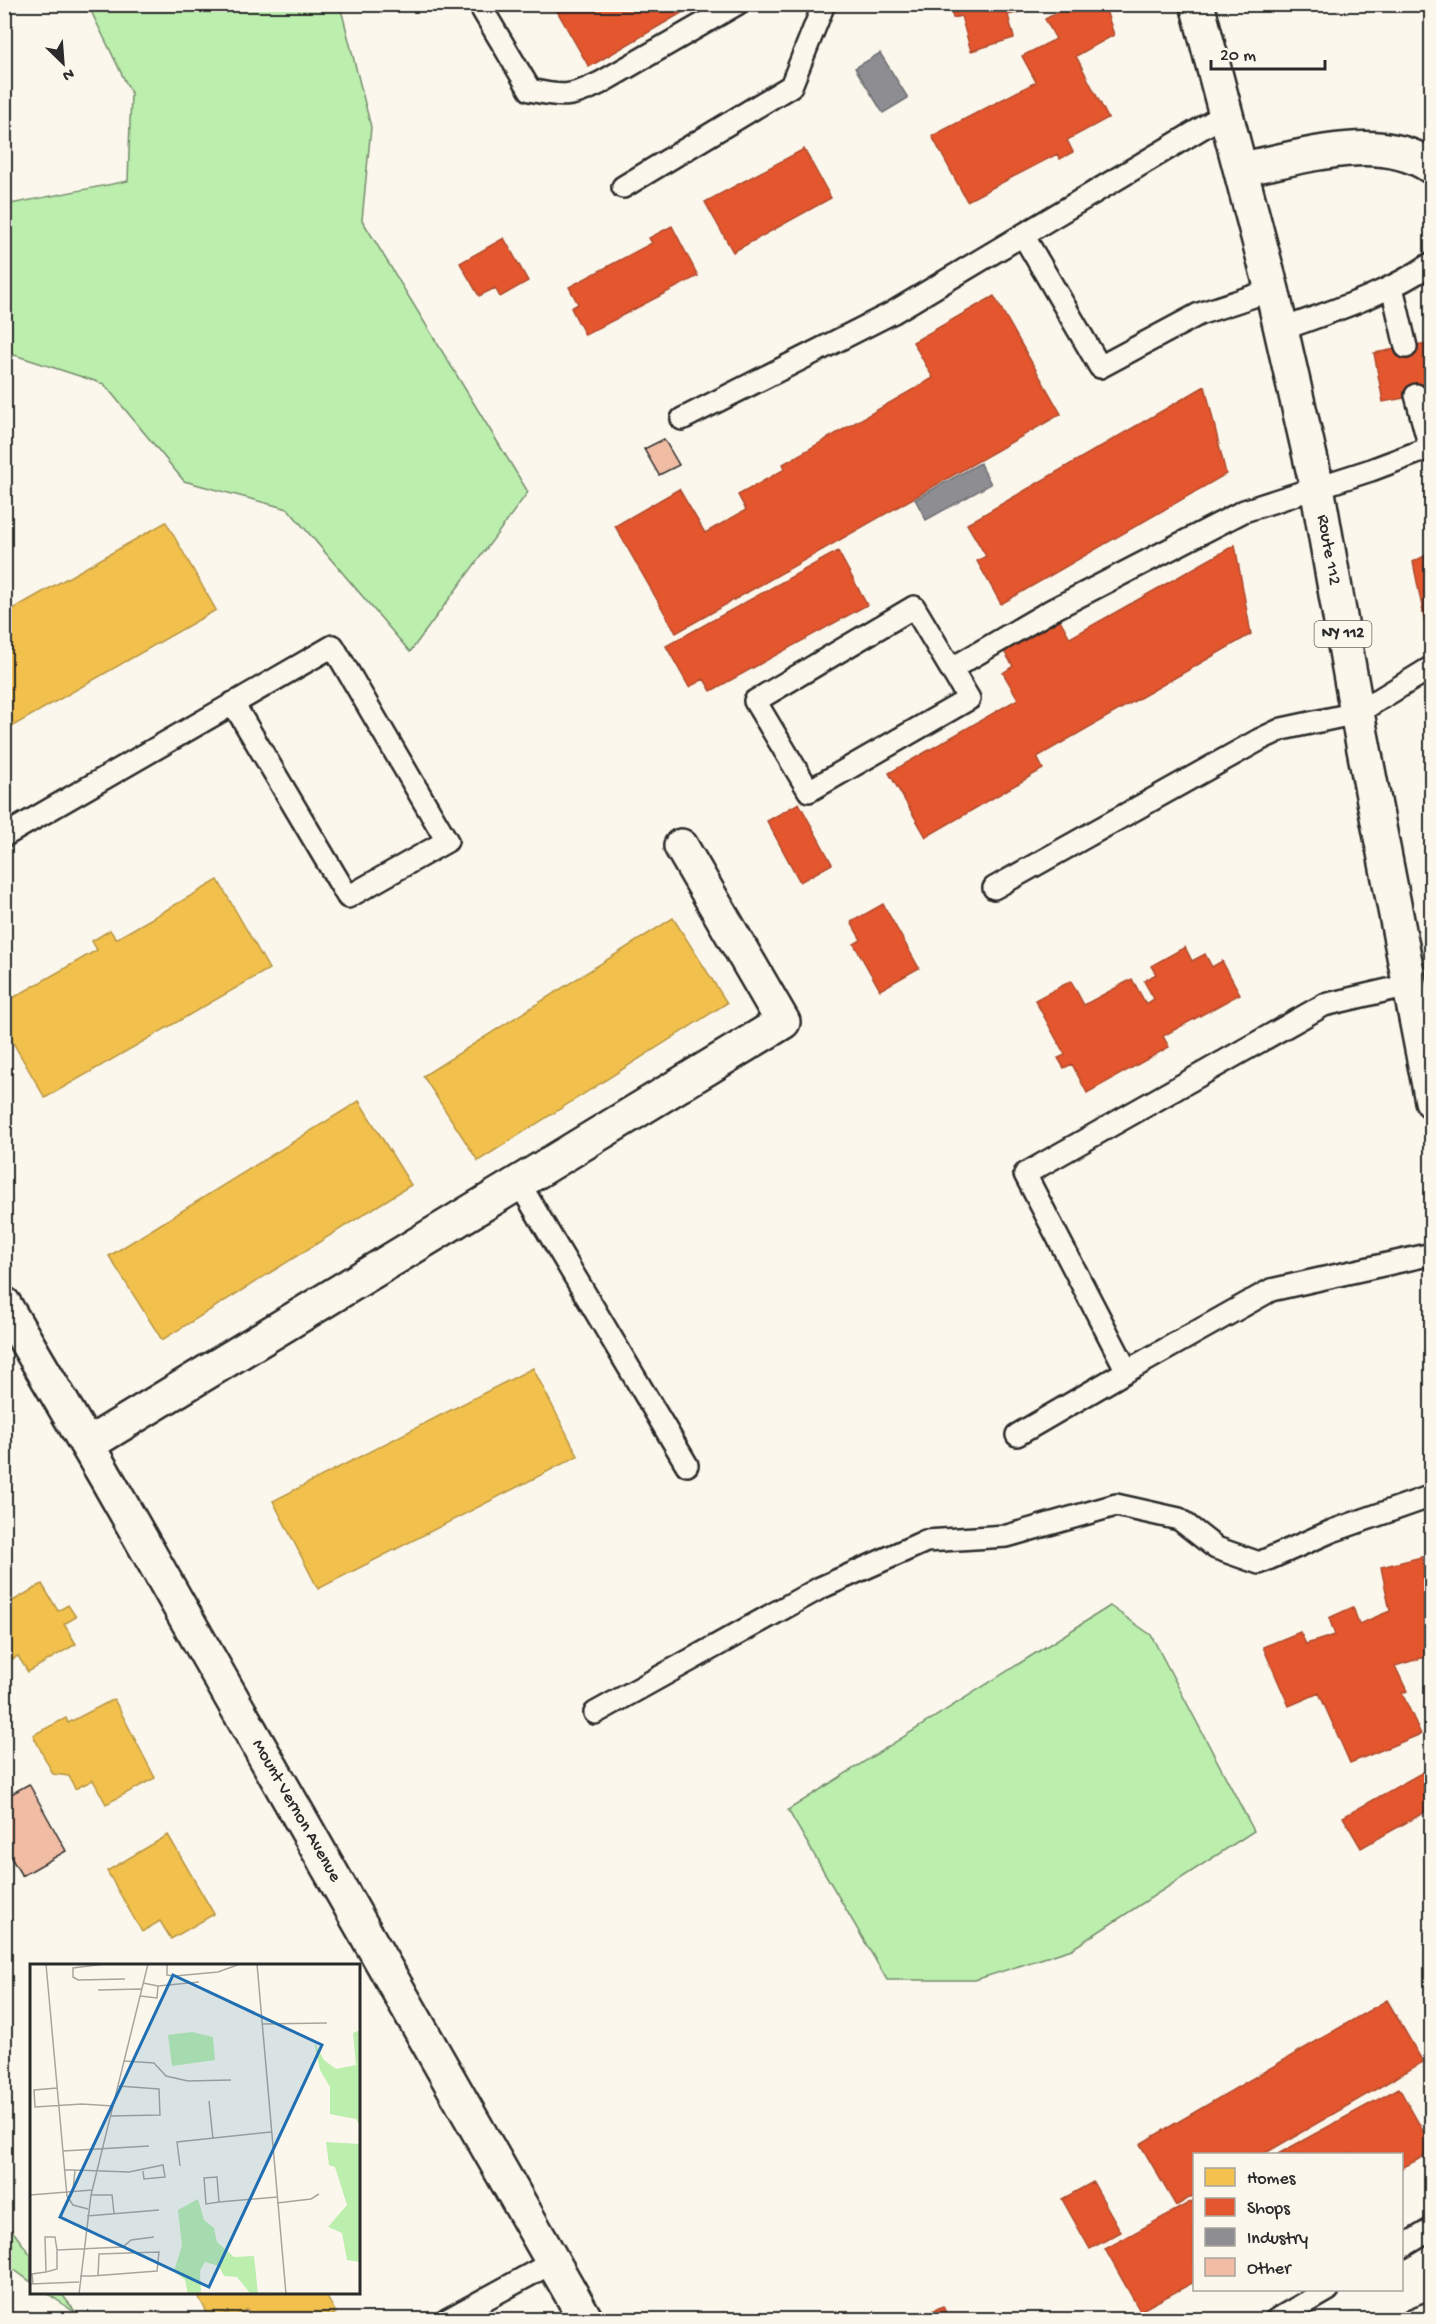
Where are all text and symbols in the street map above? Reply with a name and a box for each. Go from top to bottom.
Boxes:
north arrow [33,33,93,93]
scale bar [1211,33,1325,71]
text: 20 m [1220,46,1256,67]
text: N [59,63,77,84]
street label: Route 112 [1311,513,1345,587]
road number: NY 112 [1314,621,1372,647]
street label: Mount Vernon Avenue [247,1736,346,1887]
inset map [30,1964,360,2294]
legend [1193,2153,1403,2291]
text: Homes [1247,2169,1297,2190]
text: Shops [1247,2199,1291,2220]
text: Industry [1247,2229,1308,2250]
text: Other [1247,2259,1292,2280]

